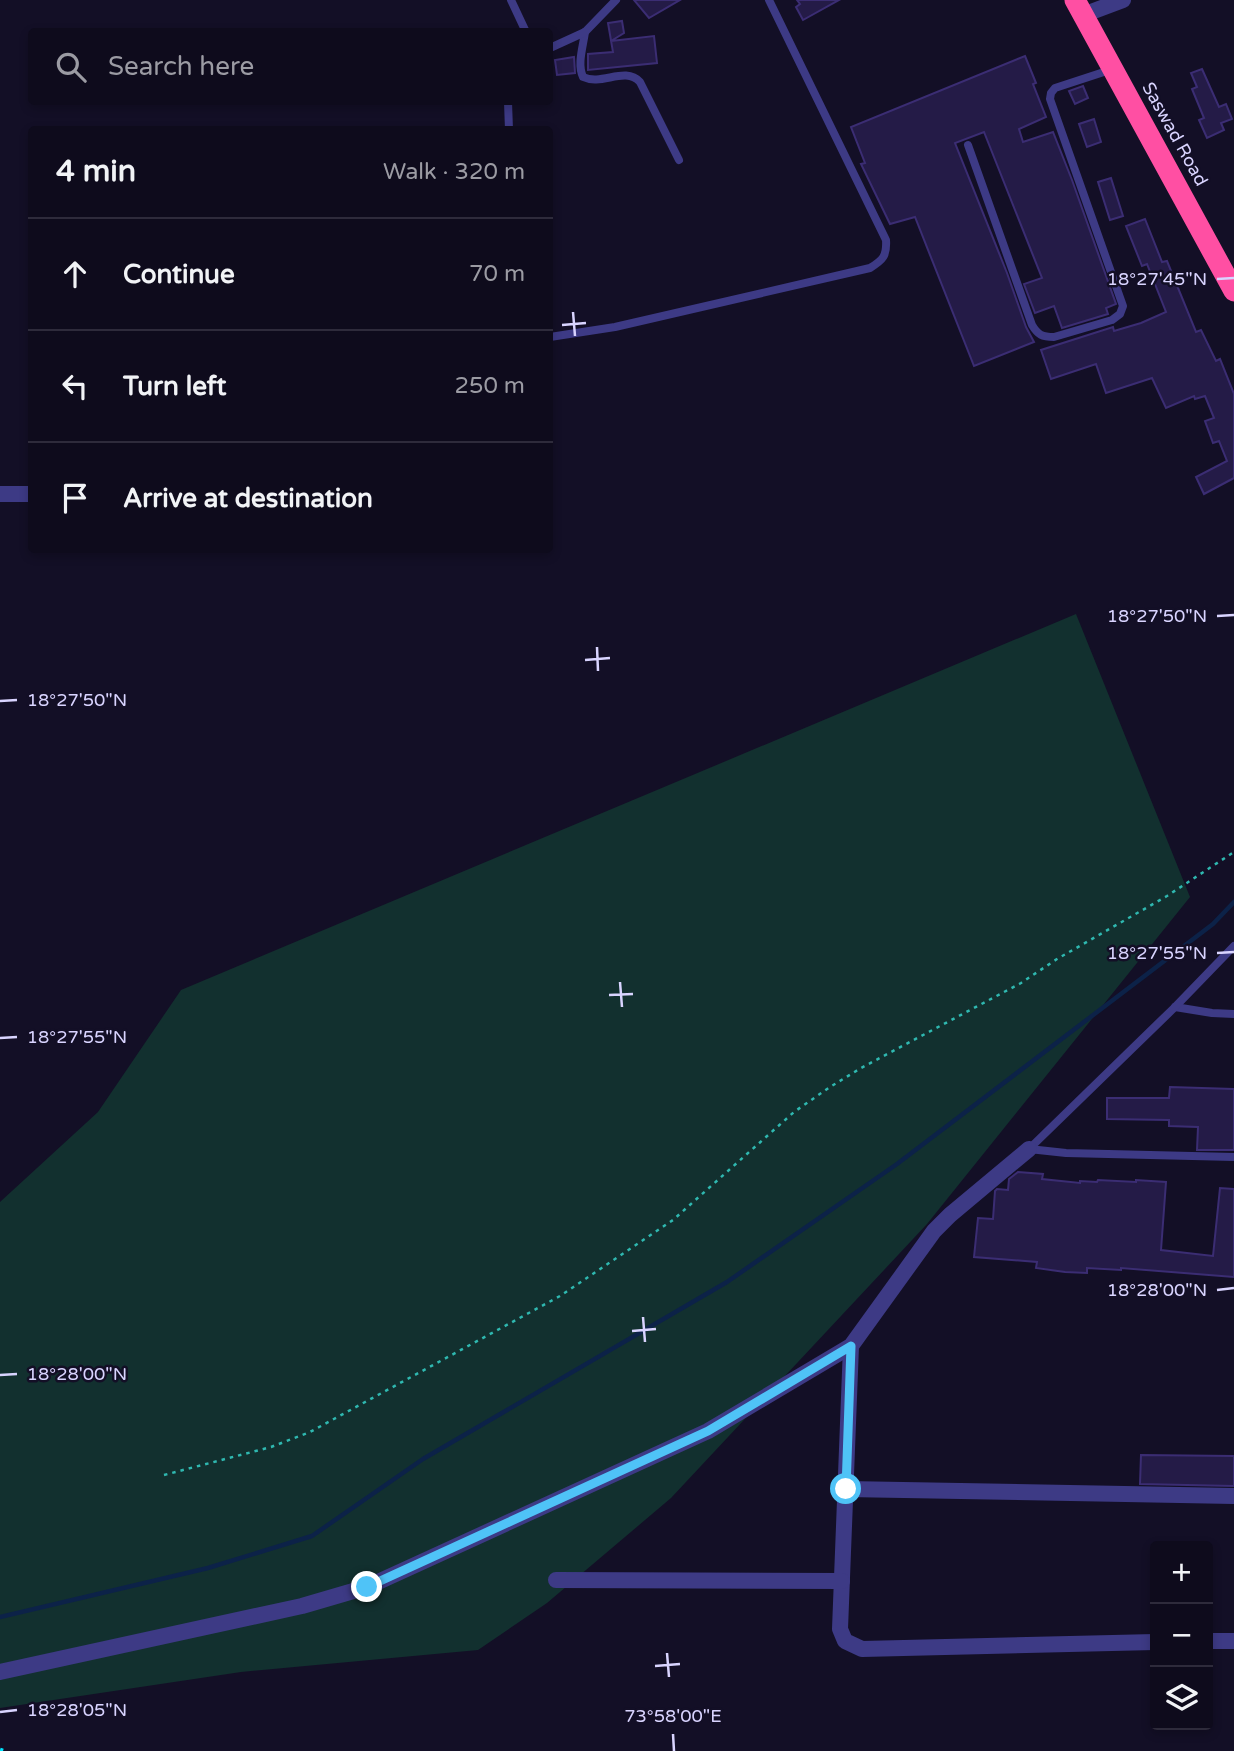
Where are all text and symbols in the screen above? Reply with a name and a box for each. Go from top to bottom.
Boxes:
search box [28,28,553,105]
icon: search [52,48,90,86]
text: Search here [108,51,254,82]
street label: Saswad Road [1137,78,1213,190]
text: 4 min [56,153,136,190]
text: Walk · 320 m [383,158,525,186]
icon: ahead [56,255,94,293]
text: Continue [123,259,235,290]
text: 70 m [469,260,525,288]
text: 18°27'45"N [1107,268,1207,290]
icon: left [56,367,94,405]
text: Turn left [123,371,226,402]
text: 250 m [455,372,525,400]
icon: arrive [56,479,94,517]
text: Arrive at destination [123,483,373,514]
text: 18°27'50"N [1107,605,1207,627]
text: 18°27'50"N [27,689,127,711]
text: 18°27'55"N [1107,942,1207,964]
text: 18°27'55"N [27,1026,127,1048]
text: 18°28'00"N [1107,1279,1207,1301]
text: 18°28'00"N [27,1363,127,1385]
route start [830,1473,861,1504]
map controls [1150,1541,1213,1730]
button: + [1150,1541,1213,1604]
route end [351,1571,382,1602]
button: − [1150,1604,1213,1667]
button: layers [1150,1667,1213,1730]
text: 18°28'05"N [27,1699,127,1721]
text: 73°58'00"E [624,1705,722,1727]

